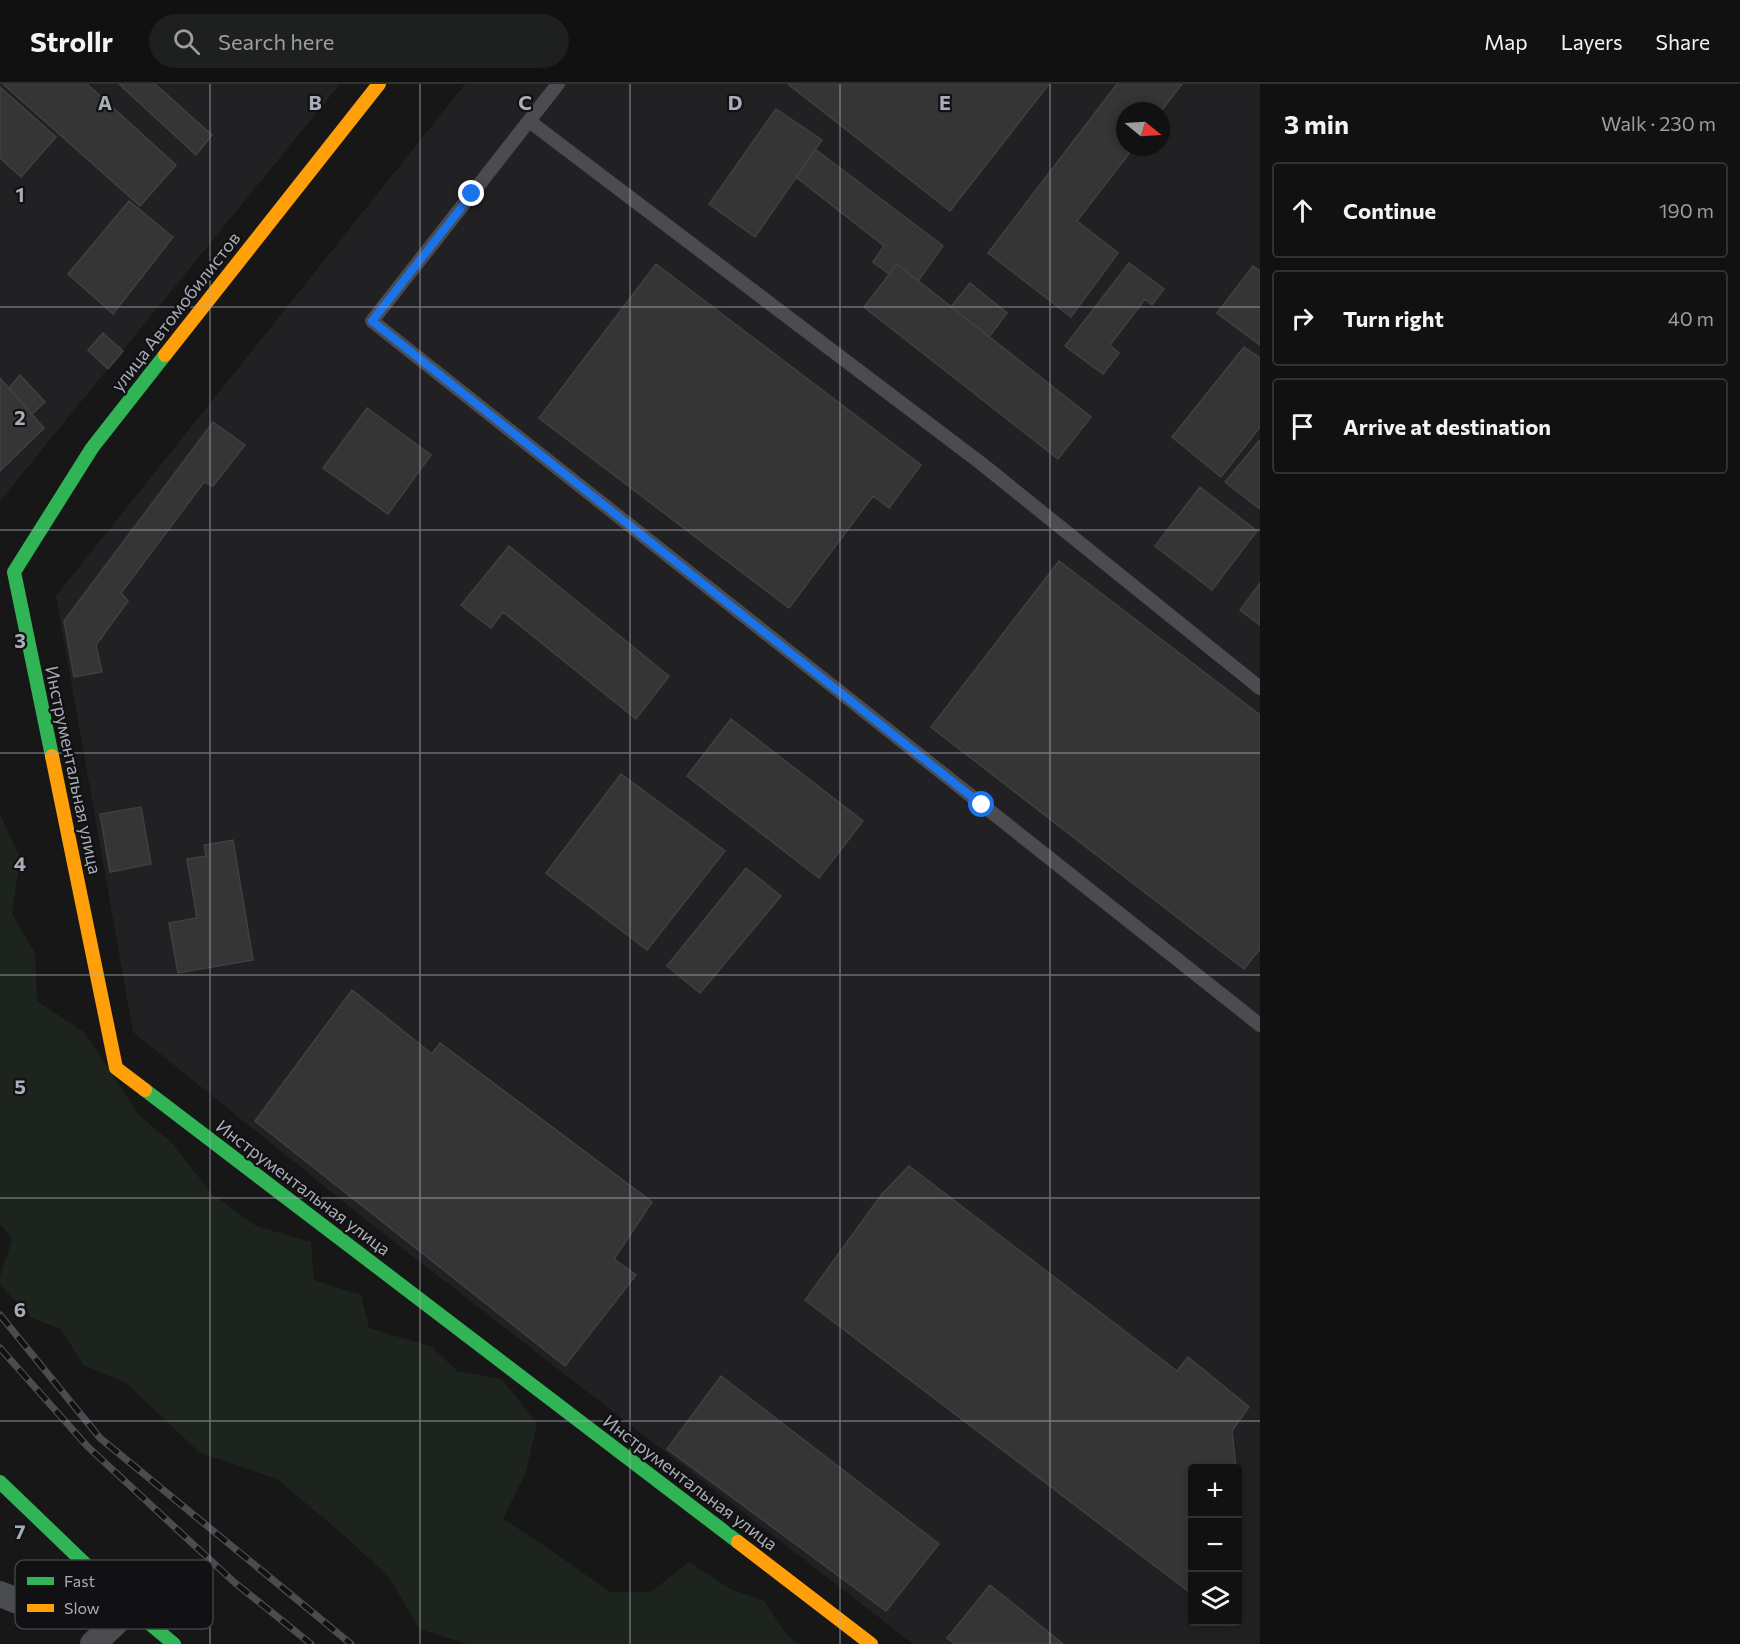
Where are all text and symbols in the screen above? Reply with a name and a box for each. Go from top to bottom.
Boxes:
search box [149,14,569,68]
text: Strollr [30,24,113,58]
icon: search [170,25,203,58]
text: Search here [218,28,334,55]
text: Map [1484,29,1528,54]
text: Layers [1561,29,1623,54]
text: Share [1656,29,1710,54]
text: A [98,90,112,114]
text: B [308,90,322,114]
text: C [518,90,532,114]
text: D [728,90,742,114]
text: E [939,90,951,114]
north arrow [1116,102,1170,156]
text: 3 min [1284,108,1349,139]
text: Walk · 230 m [1601,111,1716,135]
route end [458,180,484,206]
text: 1 [15,182,25,206]
icon: ahead [1286,194,1319,227]
text: Continue [1343,197,1436,224]
text: 190 m [1659,198,1714,222]
street label: улица Автомобилистов [106,227,244,396]
icon: right [1286,302,1319,335]
text: Turn right [1343,305,1444,332]
text: 40 m [1668,306,1714,330]
text: 2 [14,405,26,429]
icon: arrive [1286,410,1319,443]
text: Arrive at destination [1343,413,1551,440]
text: 3 [14,628,26,652]
street label: Инструментальная улица [41,664,107,876]
route start [968,791,994,817]
text: 4 [14,851,26,875]
text: 5 [14,1074,26,1098]
street label: Инструментальная улица [212,1115,395,1260]
text: 6 [14,1297,26,1321]
street label: Инструментальная улица [599,1410,782,1555]
map controls [1188,1464,1242,1626]
button: + [1188,1464,1242,1518]
button: − [1188,1518,1242,1572]
text: 7 [15,1519,26,1543]
legend [15,1560,213,1629]
text: Fast [64,1571,95,1590]
button: layers [1188,1572,1242,1626]
text: Slow [64,1598,100,1617]

